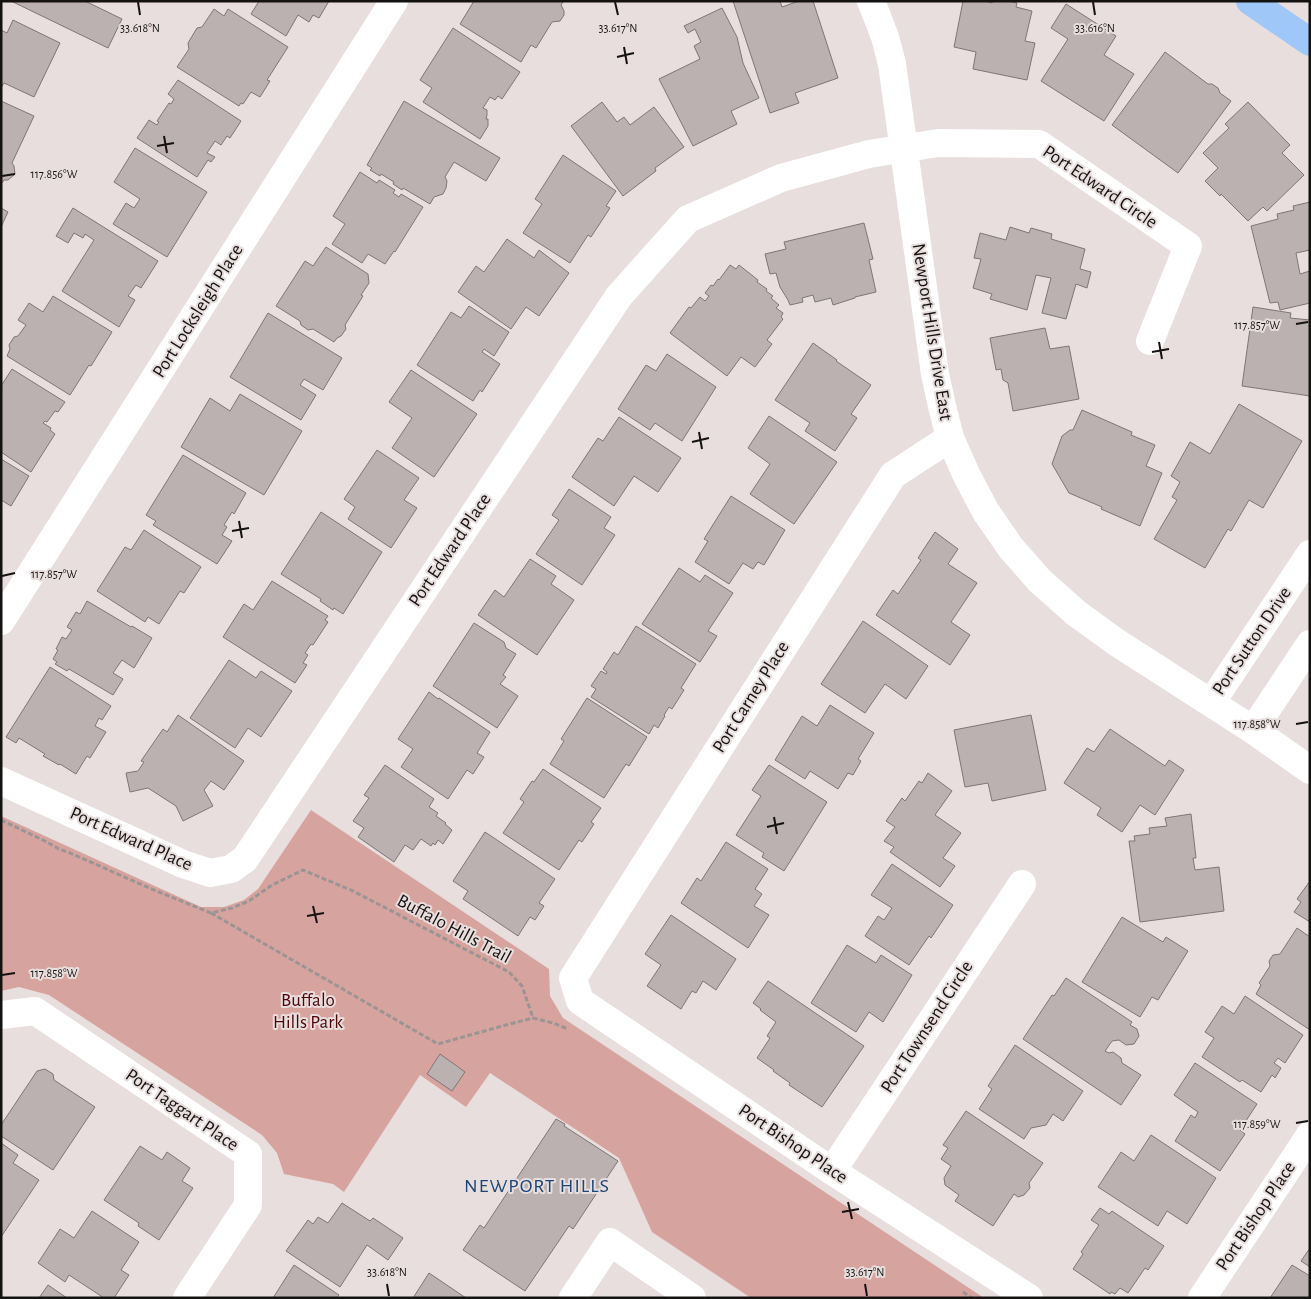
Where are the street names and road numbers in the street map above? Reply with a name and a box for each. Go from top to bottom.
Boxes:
street label: Port Edward Circle [1039,142,1161,232]
street label: Port Locksleigh Place [149,241,247,381]
street label: Newport Hills Drive East [909,242,955,422]
street label: Port Edward Place [405,490,495,610]
street label: Port Sutton Drive [1209,584,1295,698]
street label: Port Carney Place [709,638,793,756]
street label: Port Edward Place [67,804,195,874]
street label: Buffalo Hills Trail [394,891,514,967]
street label: Port Townsend Circle [877,958,977,1096]
street label: Port Taggart Place [122,1065,242,1155]
street label: Port Bishop Place [735,1101,851,1187]
street label: Port Bishop Place [1213,1158,1299,1274]

